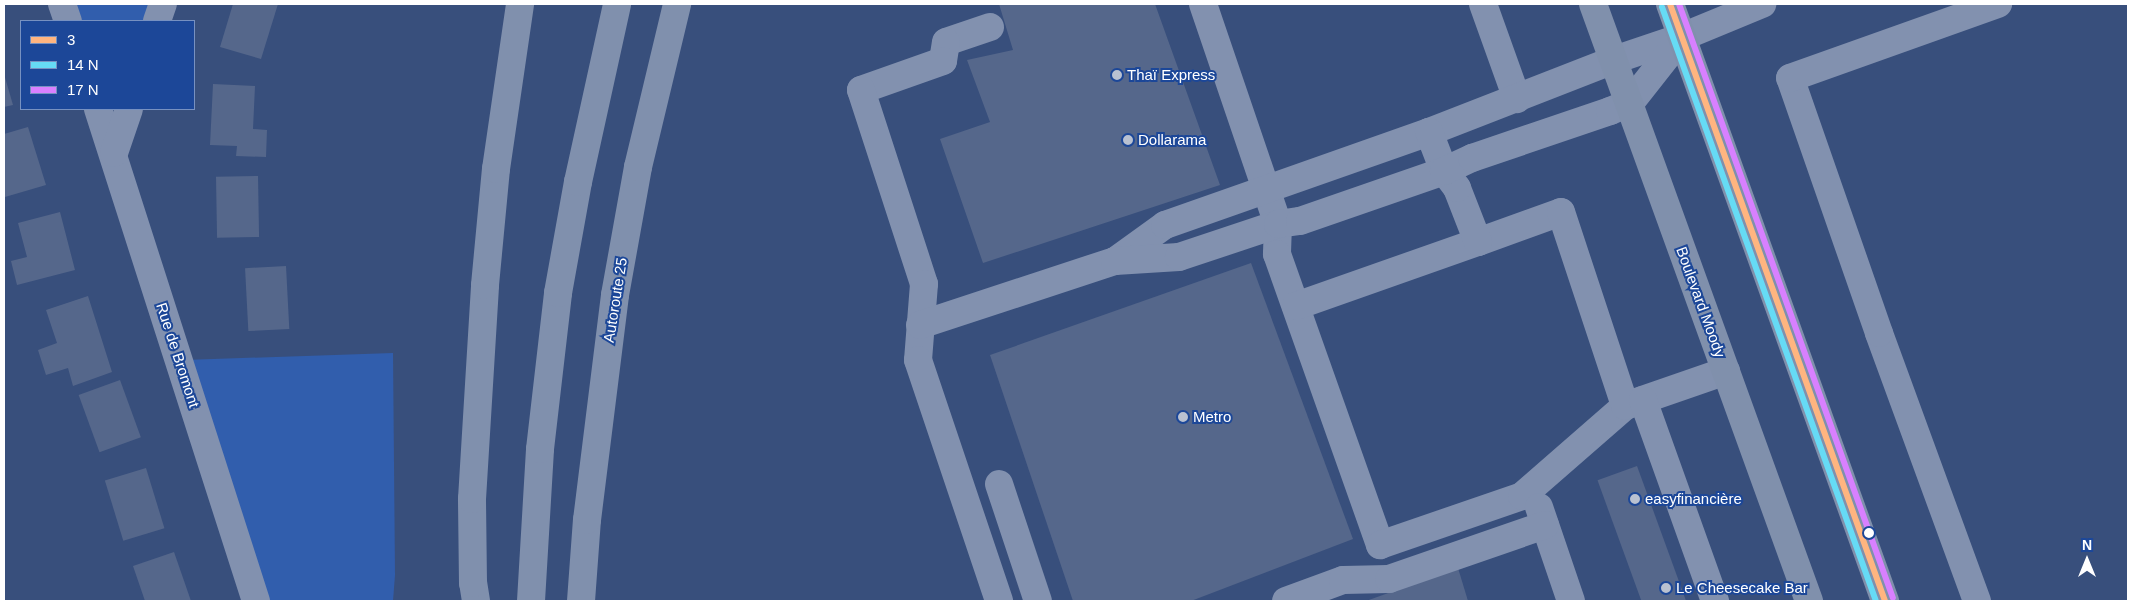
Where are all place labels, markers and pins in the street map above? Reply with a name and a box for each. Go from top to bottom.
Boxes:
place label: Thaï Express [1127,66,1215,84]
marker: Thaï Express [1111,69,1123,81]
place label: Dollarama [1138,131,1206,149]
marker: Dollarama [1122,134,1134,146]
place label: Metro [1193,408,1231,426]
marker: Metro [1177,411,1189,423]
place label: easyfinancière [1645,490,1742,508]
marker: easyfinancière [1629,493,1641,505]
unlabelled marker [1864,528,1874,538]
place label: Le Cheesecake Bar [1676,579,1808,597]
marker: Le Cheesecake Bar [1660,582,1672,594]

